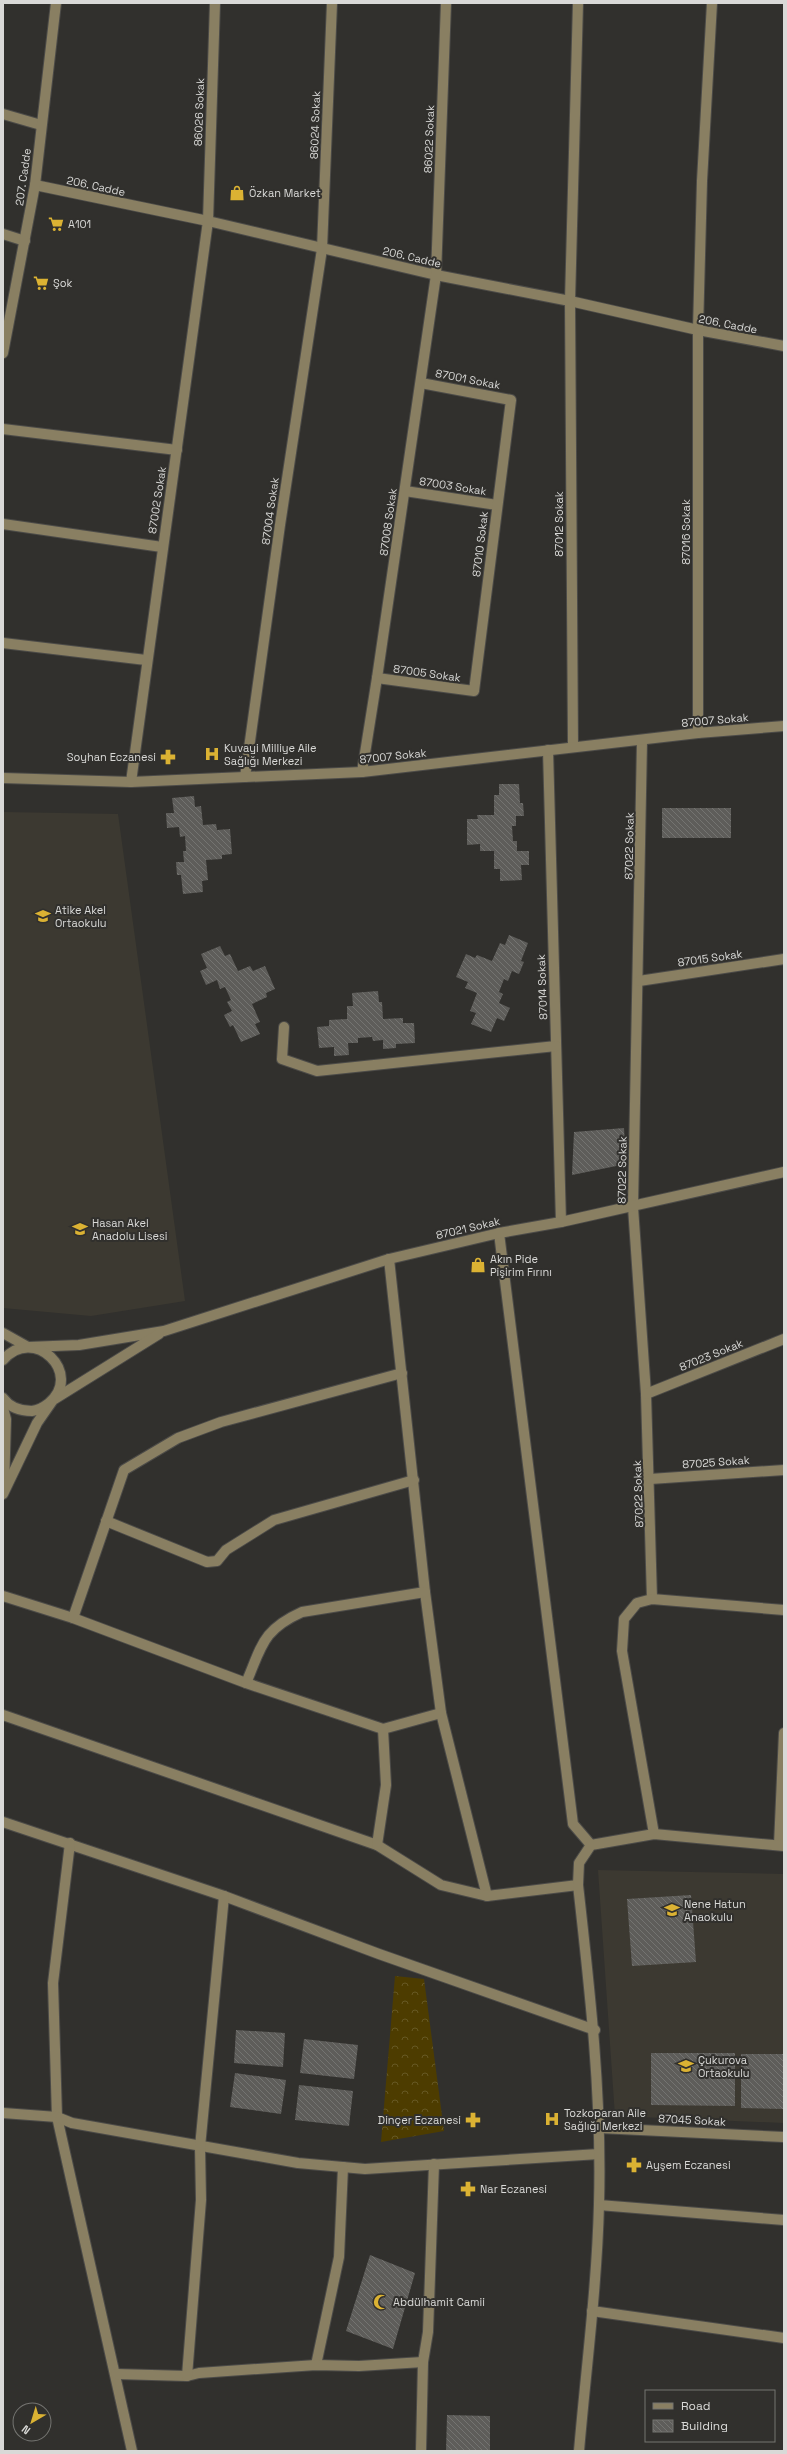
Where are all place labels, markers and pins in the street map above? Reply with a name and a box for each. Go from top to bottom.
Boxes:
shop icon: Özkan Market [228,184,246,202]
place label: Özkan Market [249,185,321,200]
supermarket icon: A101 [47,215,65,233]
place label: A101 [68,217,91,231]
supermarket icon: Şok [32,274,50,292]
place label: Şok [53,276,73,290]
place label: Kuvayi Milliye Aile Sağlığı Merkezi [224,741,317,768]
hospital icon: Kuvayi Milliye Aile Sağlığı Merkezi [203,745,221,763]
pharmacy icon: Soyhan Eczanesi [159,748,177,766]
place label: Soyhan Eczanesi [67,750,156,764]
place label: Atike Akel Ortaokulu [55,903,107,930]
school or university icon: Atike Akel Ortaokulu [34,907,52,925]
place label: Hasan Akel Anadolu Lisesi [92,1216,168,1243]
school or university icon: Hasan Akel Anadolu Lisesi [71,1220,89,1238]
place label: Akın Pide Pişirim Fırını [490,1252,552,1279]
shop icon: Akın Pide Pişirim Fırını [469,1256,487,1274]
place label: Nene Hatun Anaokulu [684,1897,746,1924]
school or university icon: Nene Hatun Anaokulu [663,1901,681,1919]
place label: Çukurova Ortaokulu [698,2053,750,2080]
school or university icon: Çukurova Ortaokulu [677,2057,695,2075]
place label: Tozkoparan Aile Sağlığı Merkezi [564,2106,646,2133]
hospital icon: Tozkoparan Aile Sağlığı Merkezi [543,2110,561,2128]
pharmacy icon: Dinçer Eczanesi [464,2111,482,2129]
place label: Dinçer Eczanesi [378,2113,461,2127]
pharmacy icon: Ayşem Eczanesi [625,2156,643,2174]
place label: Ayşem Eczanesi [646,2158,731,2172]
pharmacy icon: Nar Eczanesi [459,2180,477,2198]
place label: Nar Eczanesi [480,2182,547,2196]
mosque icon: Abdülhamit Camii [372,2293,390,2311]
place label: Abdülhamit Camii [393,2295,485,2309]

